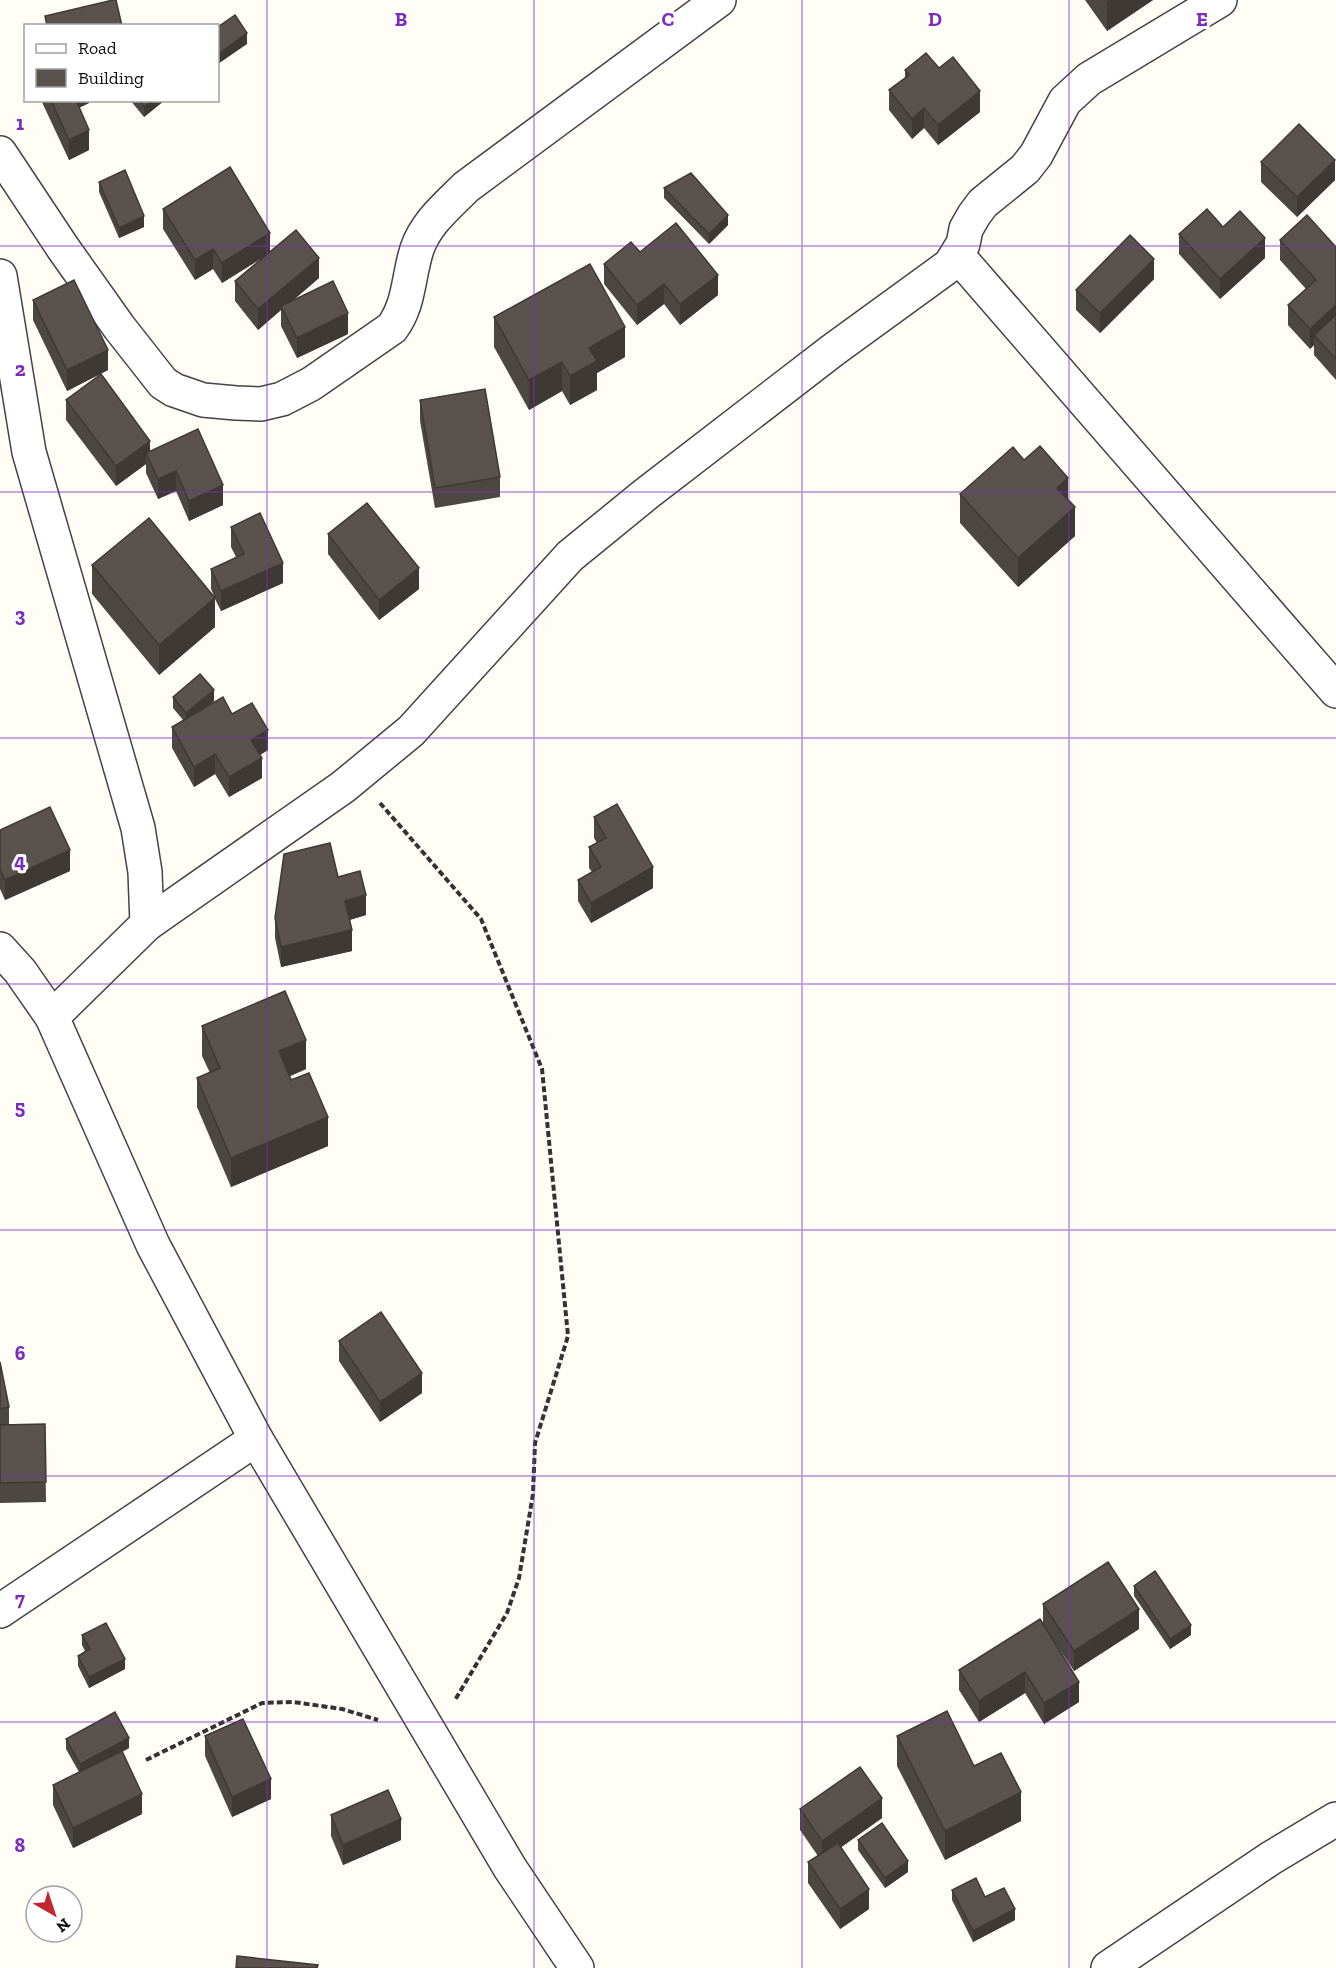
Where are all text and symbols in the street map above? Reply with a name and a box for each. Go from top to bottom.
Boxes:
text: B [395,7,407,31]
text: C [662,7,675,31]
text: D [928,7,942,31]
text: E [1196,7,1208,31]
legend [24,24,219,102]
text: Road [78,37,117,59]
text: Building [78,67,144,89]
text: 1 [16,111,24,135]
text: 2 [15,357,26,381]
text: 3 [15,603,26,627]
text: 4 [14,849,26,873]
text: 5 [15,1095,25,1119]
text: 6 [15,1341,26,1365]
text: 7 [15,1587,25,1611]
text: 8 [15,1833,26,1857]
north arrow [24,1884,84,1944]
text: N [52,1914,74,1936]

